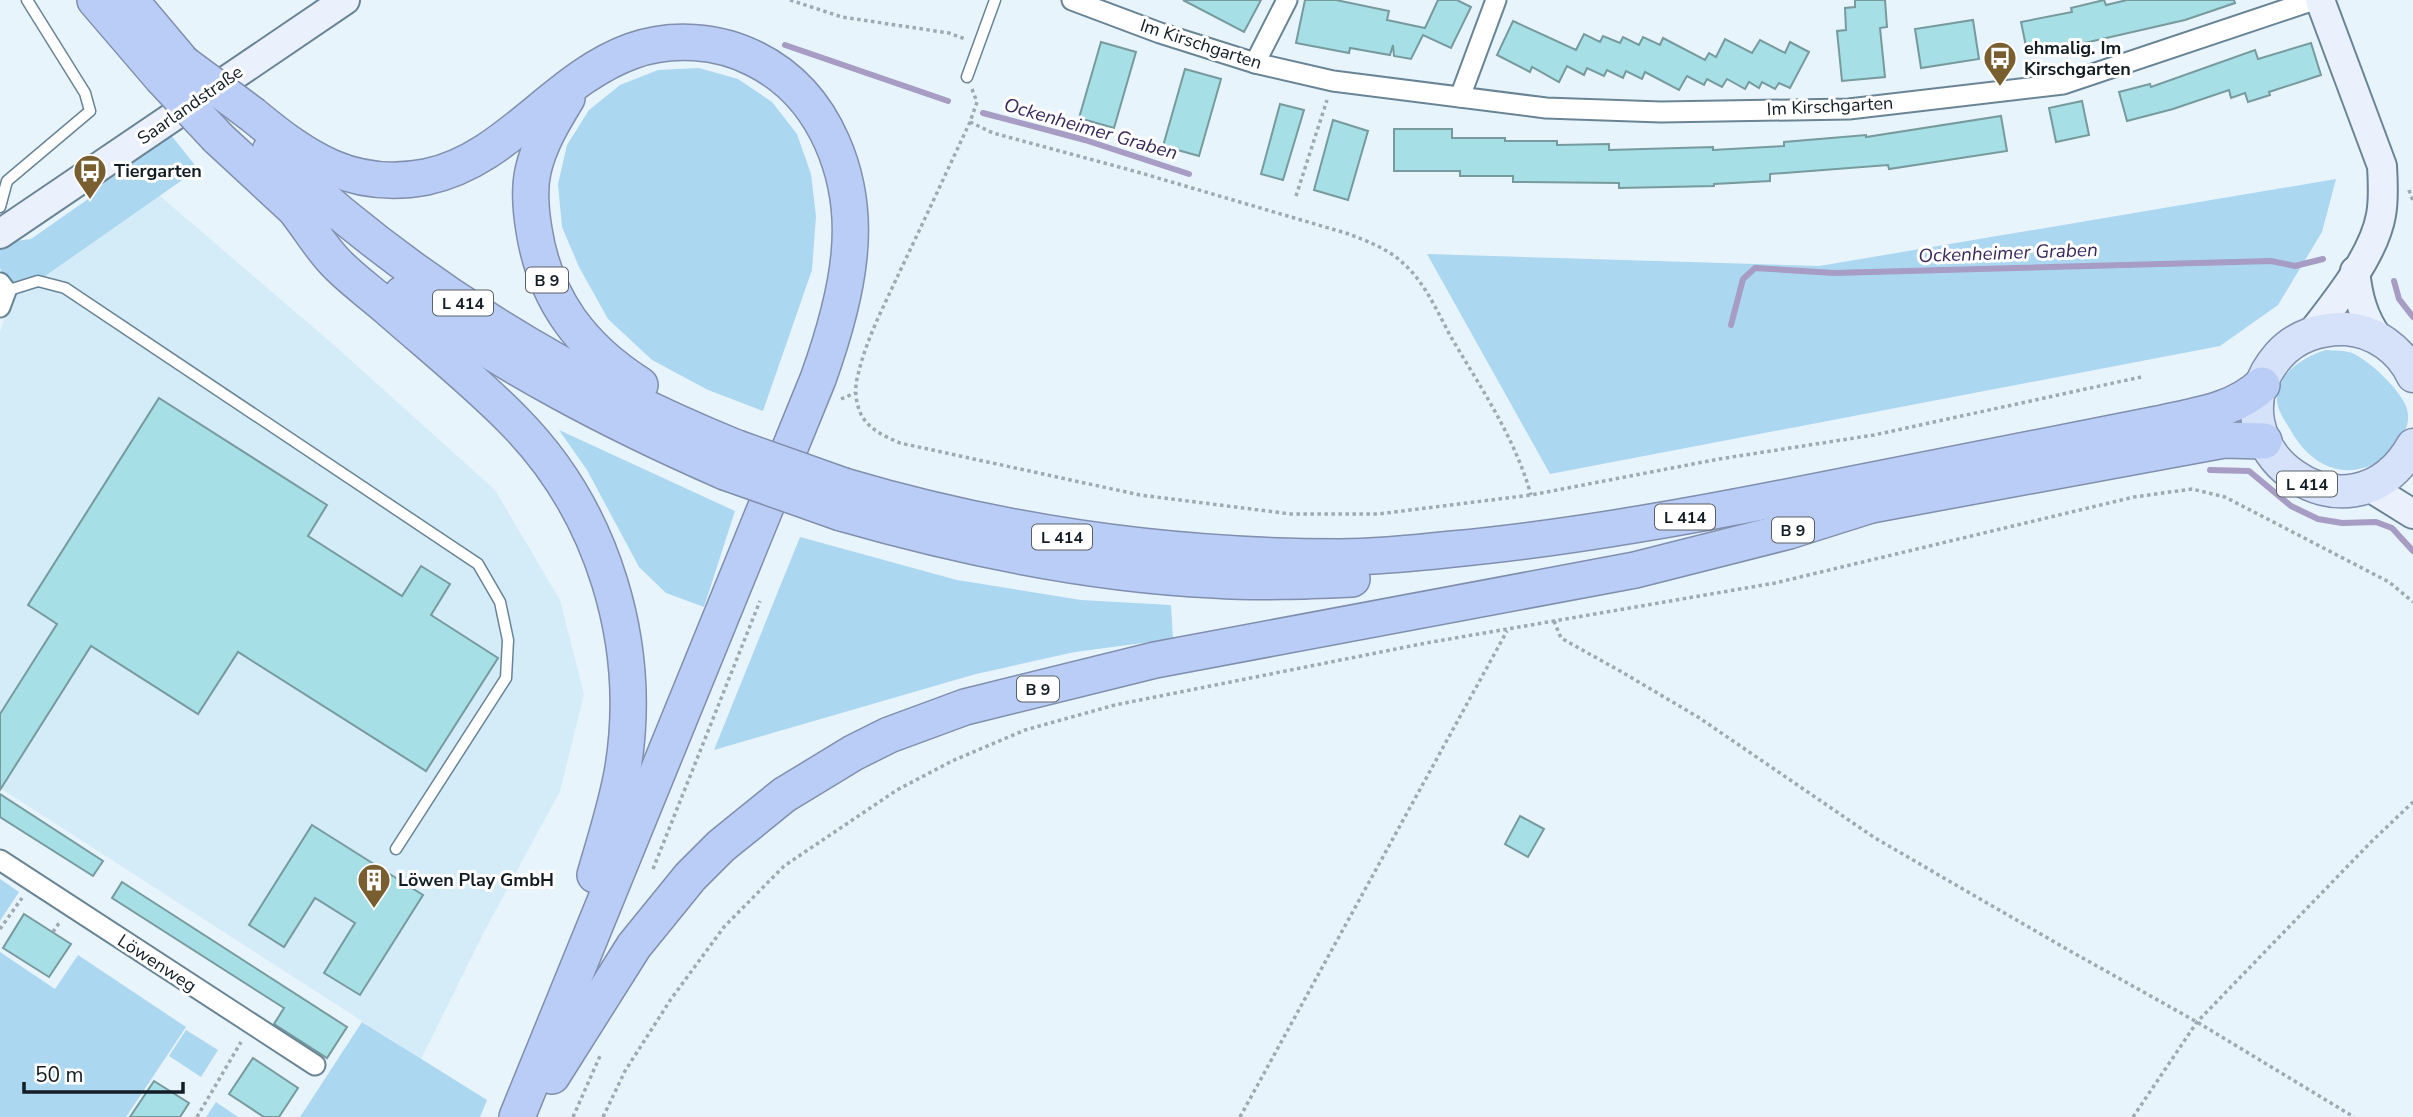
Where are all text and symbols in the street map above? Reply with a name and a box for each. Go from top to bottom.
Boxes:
street label: Im Kirschgarten [1137,13,1265,75]
place label: ehmalig. Im Kirschgarten [2024,36,2131,81]
bus stop icon: ehmalig. Im Kirschgarten [1981,39,2019,88]
street label: Saarlandstraße [132,60,248,150]
street label: Im Kirschgarten [1766,91,1894,121]
water label: Ockenheimer Graben [1001,92,1181,166]
bus stop icon: Tiergarten [71,152,109,201]
place label: Tiergarten [114,159,202,183]
water label: Ockenheimer Graben [1918,237,2098,269]
road number: B 9 [526,268,568,292]
road number: L 414 [433,290,493,316]
road number: L 414 [2277,471,2337,496]
road number: L 414 [1655,504,1715,530]
road number: B 9 [1772,517,1814,542]
road number: L 414 [1032,524,1092,550]
road number: B 9 [1017,676,1059,702]
building icon: Löwen Play GmbH [355,861,393,910]
place label: Löwen Play GmbH [398,868,554,892]
street label: Löwenweg [113,929,201,997]
scale bar [24,1050,184,1094]
text: 50 m [35,1061,84,1089]

